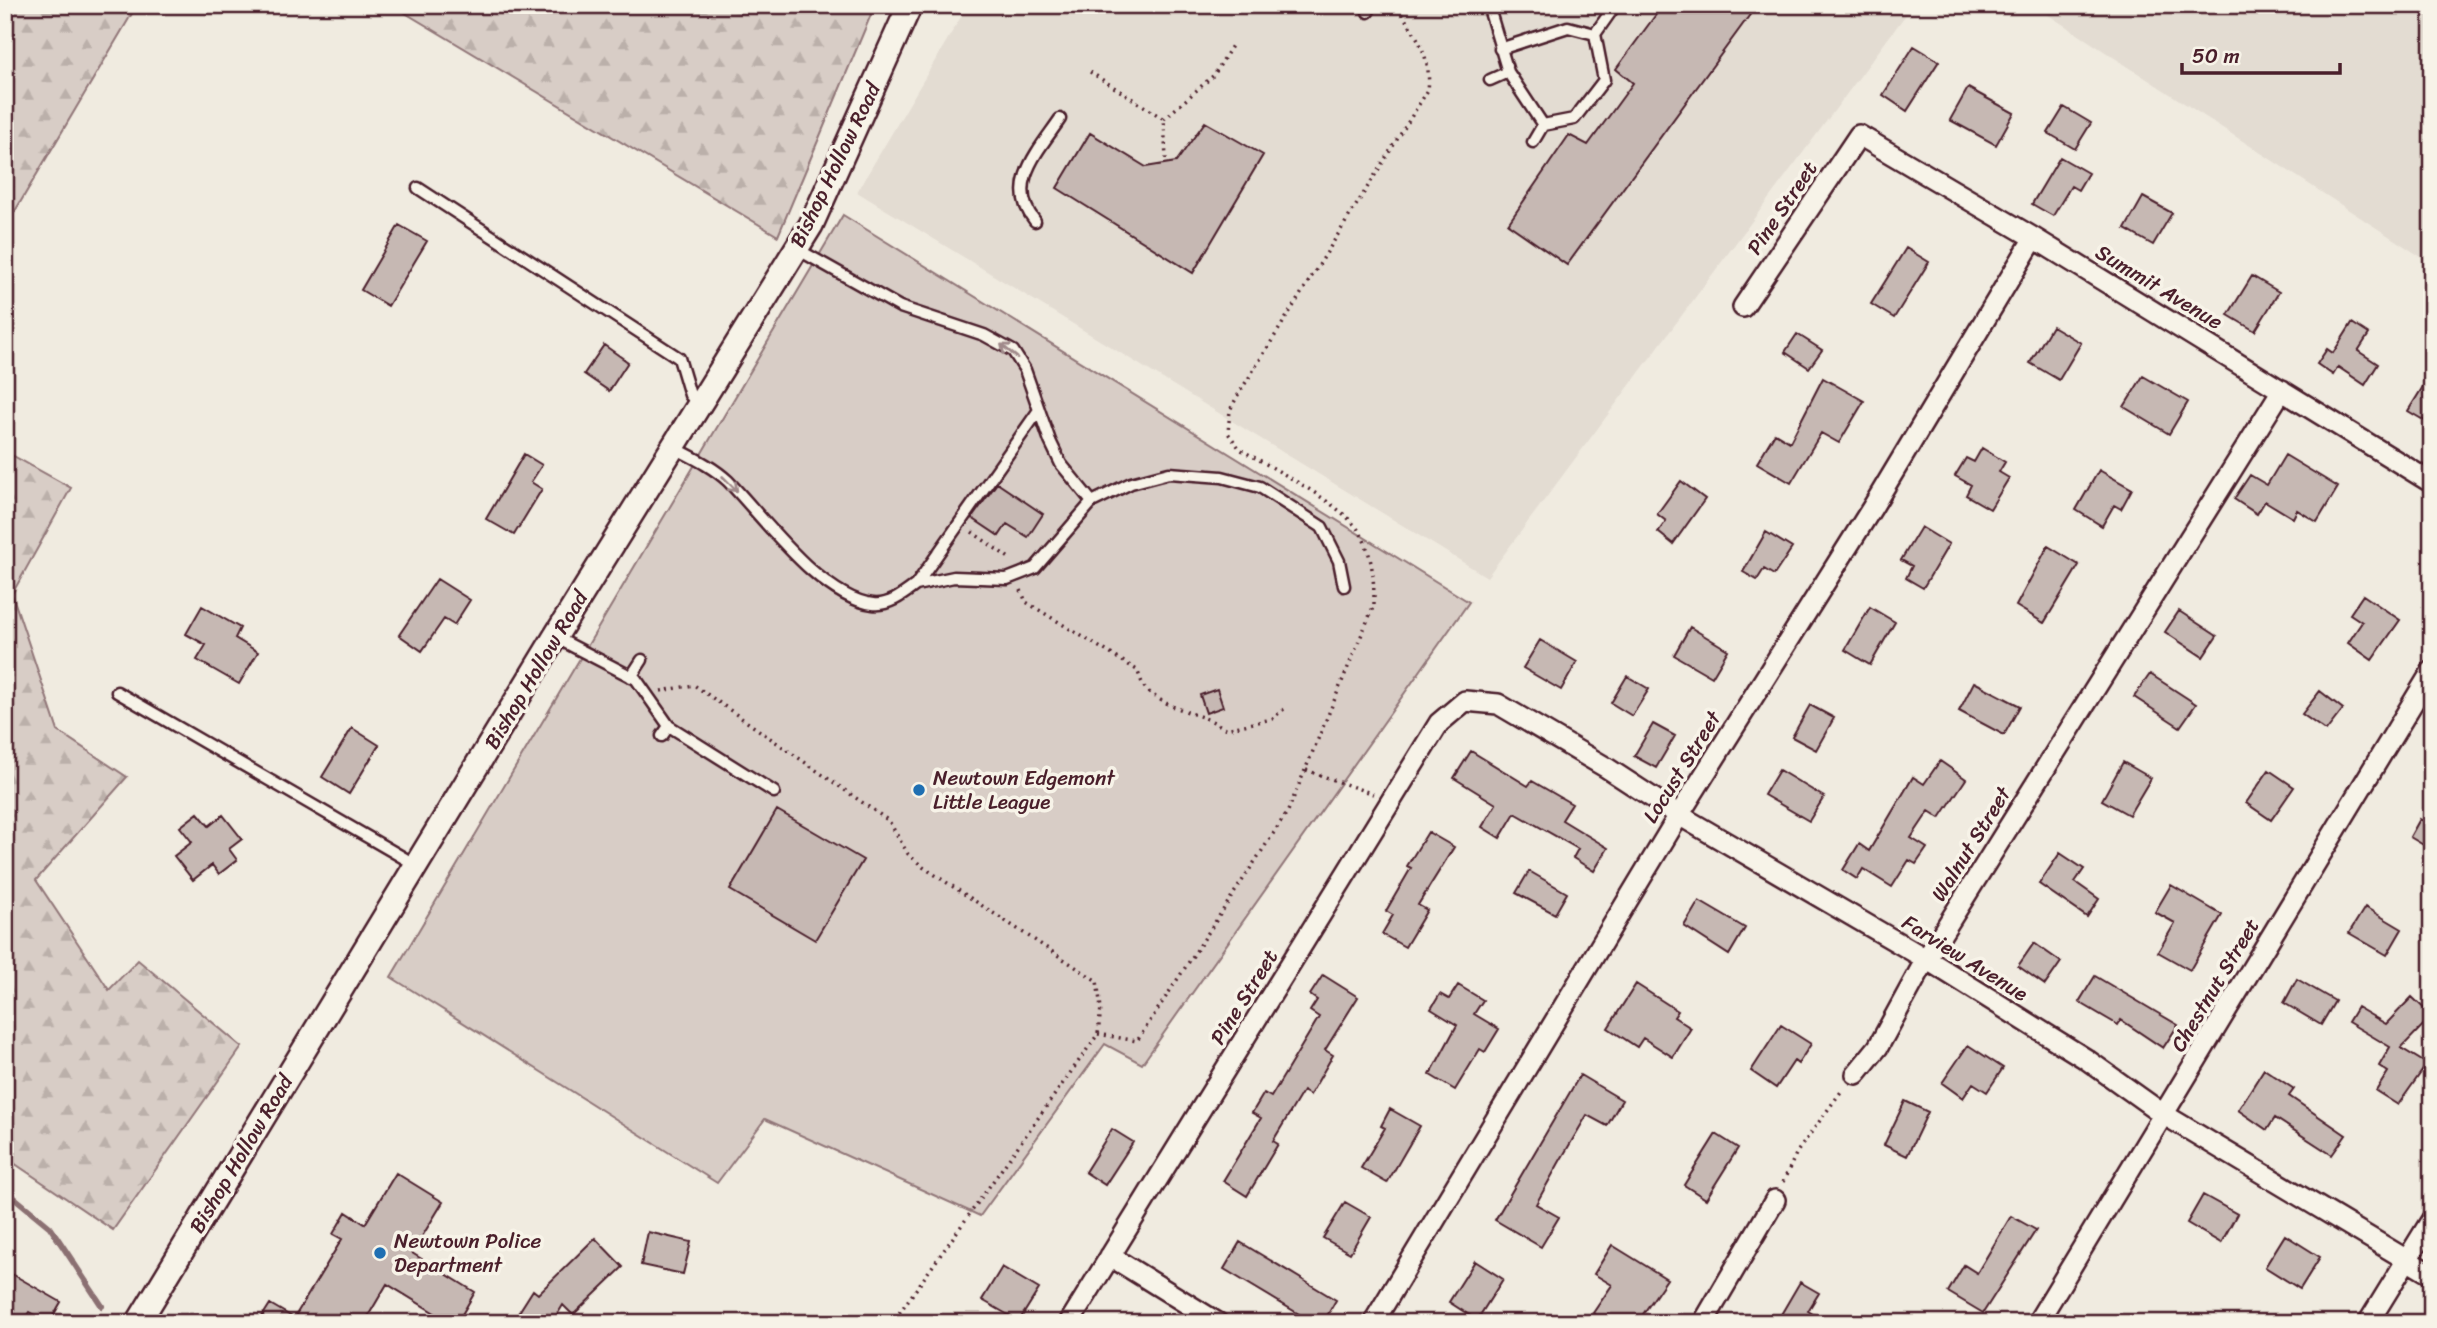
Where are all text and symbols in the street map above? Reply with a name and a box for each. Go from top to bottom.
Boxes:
scale bar [2182,32,2339,76]
text: 50 m [2192,37,2240,75]
street label: Bishop Hollow Road [779,74,892,254]
street label: Pine Street [1736,153,1828,263]
street label: Summit Avenue [2088,234,2230,340]
one-way arrow [1000,344,1018,360]
one-way arrow [721,476,738,493]
street label: Bishop Hollow Road [473,581,600,757]
street label: Locust Street [1632,702,1732,831]
place label: Newtown Edgemont Little League [933,759,1116,821]
street label: Walnut Street [1921,778,2022,909]
marker: Newtown Edgemont Little League [911,782,927,798]
street label: Farview Avenue [1894,904,2036,1012]
street label: Chestnut Street [2160,911,2270,1059]
street label: Pine Street [1199,941,1289,1053]
street label: Bishop Hollow Road [178,1065,305,1241]
place label: Newtown Police Department [394,1222,541,1284]
marker: Newtown Police Department [372,1245,388,1261]

